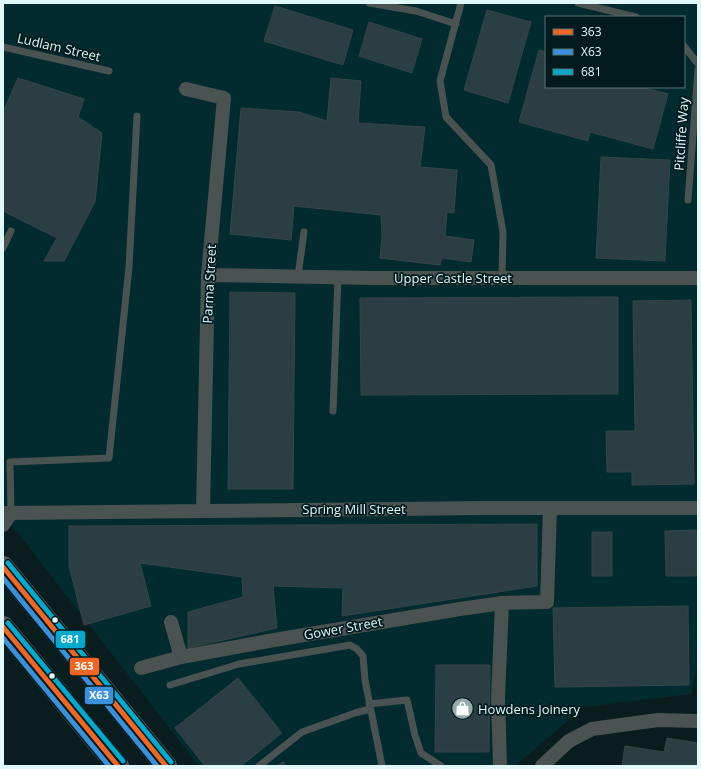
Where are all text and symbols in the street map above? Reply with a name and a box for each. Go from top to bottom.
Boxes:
legend [545,16,685,88]
text: 363 [581,23,602,40]
street label: Ludlam Street [16,29,103,65]
text: X63 [581,43,602,60]
text: 681 [581,63,602,80]
street label: Pitcliffe Way [669,96,693,171]
street label: Parma Street [198,244,220,324]
street label: Upper Castle Street [394,269,512,287]
street label: Spring Mill Street [302,500,406,518]
street label: Gower Street [302,612,384,644]
unlabelled marker [50,615,60,625]
line badge: 681 [55,630,86,649]
text: 681 [61,631,79,646]
line badge: 363 [69,657,100,676]
text: 363 [75,658,93,673]
unlabelled marker [47,671,57,681]
line badge: X63 [84,686,114,705]
text: X63 [89,687,109,702]
shop icon: Howdens Joinery [450,696,476,722]
place label: Howdens Joinery [478,700,580,718]

